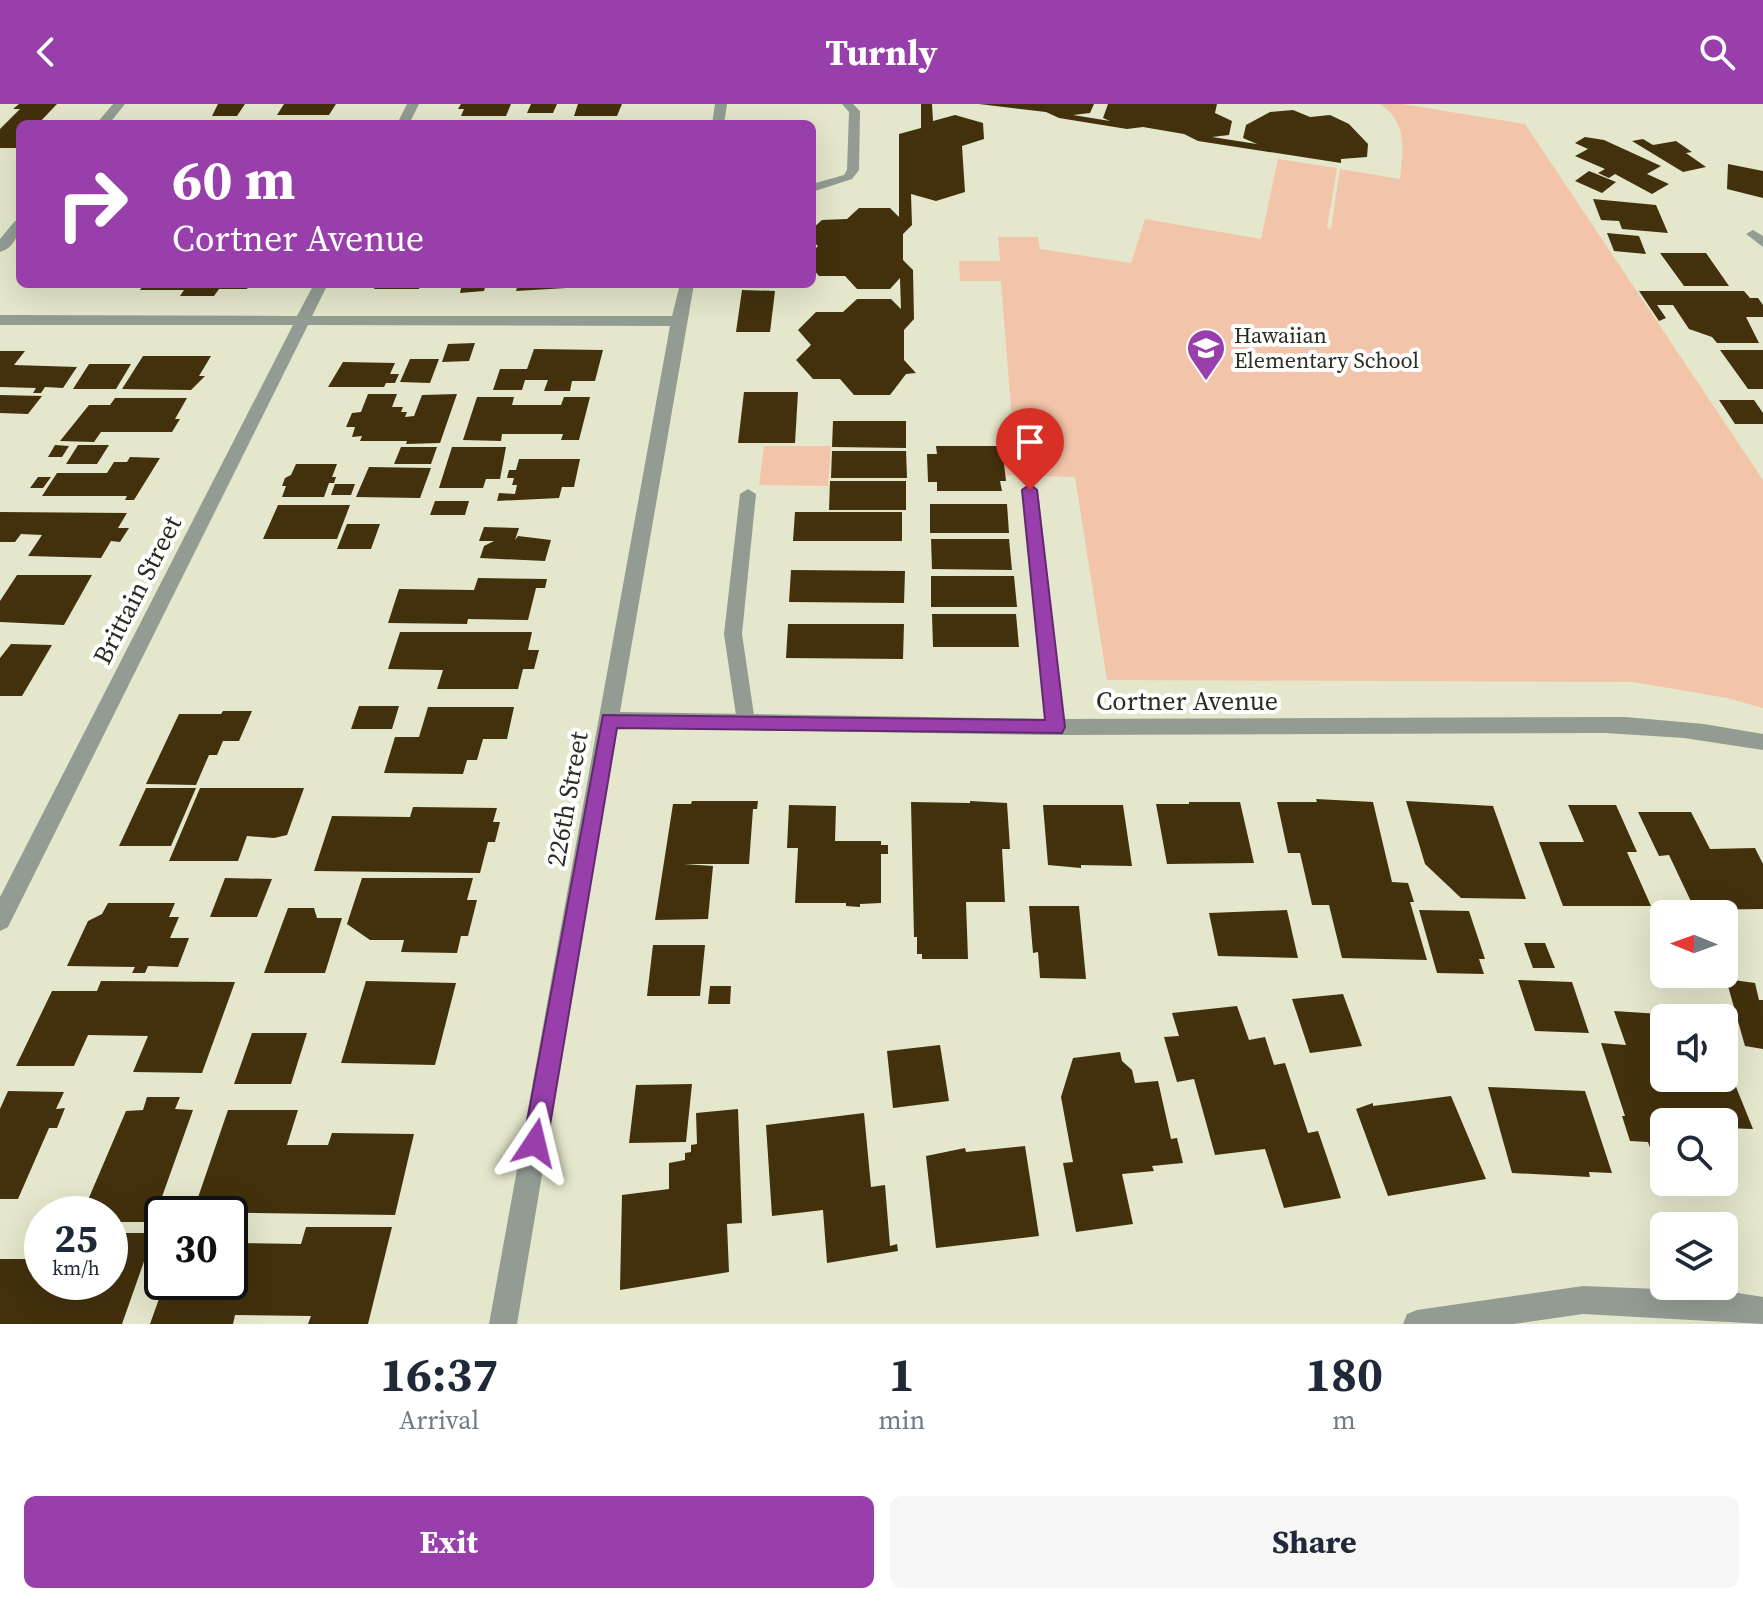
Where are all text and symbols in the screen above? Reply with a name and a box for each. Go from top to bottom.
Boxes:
text: Turnly [825,28,938,77]
icon: back [24,30,68,74]
icon: search [1695,30,1739,74]
text: 60 m [172,141,295,218]
icon: right [40,152,144,256]
text: Cortner Avenue [172,214,424,263]
place label: Hawaiian Elementary School [1234,320,1419,375]
school or university icon: Hawaiian Elementary School [1185,327,1227,382]
pin [996,408,1064,490]
icon: arrive [1008,420,1052,464]
street label: Brittain Street [84,509,190,670]
street label: Cortner Avenue [1096,683,1278,719]
street label: 226th Street [537,728,597,869]
north arrow [1650,900,1738,988]
map controls [1650,900,1738,1300]
button: sound [1650,1004,1738,1092]
position arrow [493,1101,577,1185]
button: search [1650,1108,1738,1196]
speed limit sign: 30 [144,1196,248,1300]
text: 25 [54,1211,98,1265]
button: layers [1650,1212,1738,1300]
text: km/h [52,1254,100,1282]
text: 16:37 [380,1341,498,1407]
text: 1 [889,1341,915,1407]
text: 180 [1305,1341,1383,1407]
text: Arrival [399,1402,479,1438]
text: min [878,1402,925,1438]
text: m [1332,1402,1356,1438]
button: Exit [24,1496,874,1588]
button: Share [890,1496,1739,1588]

